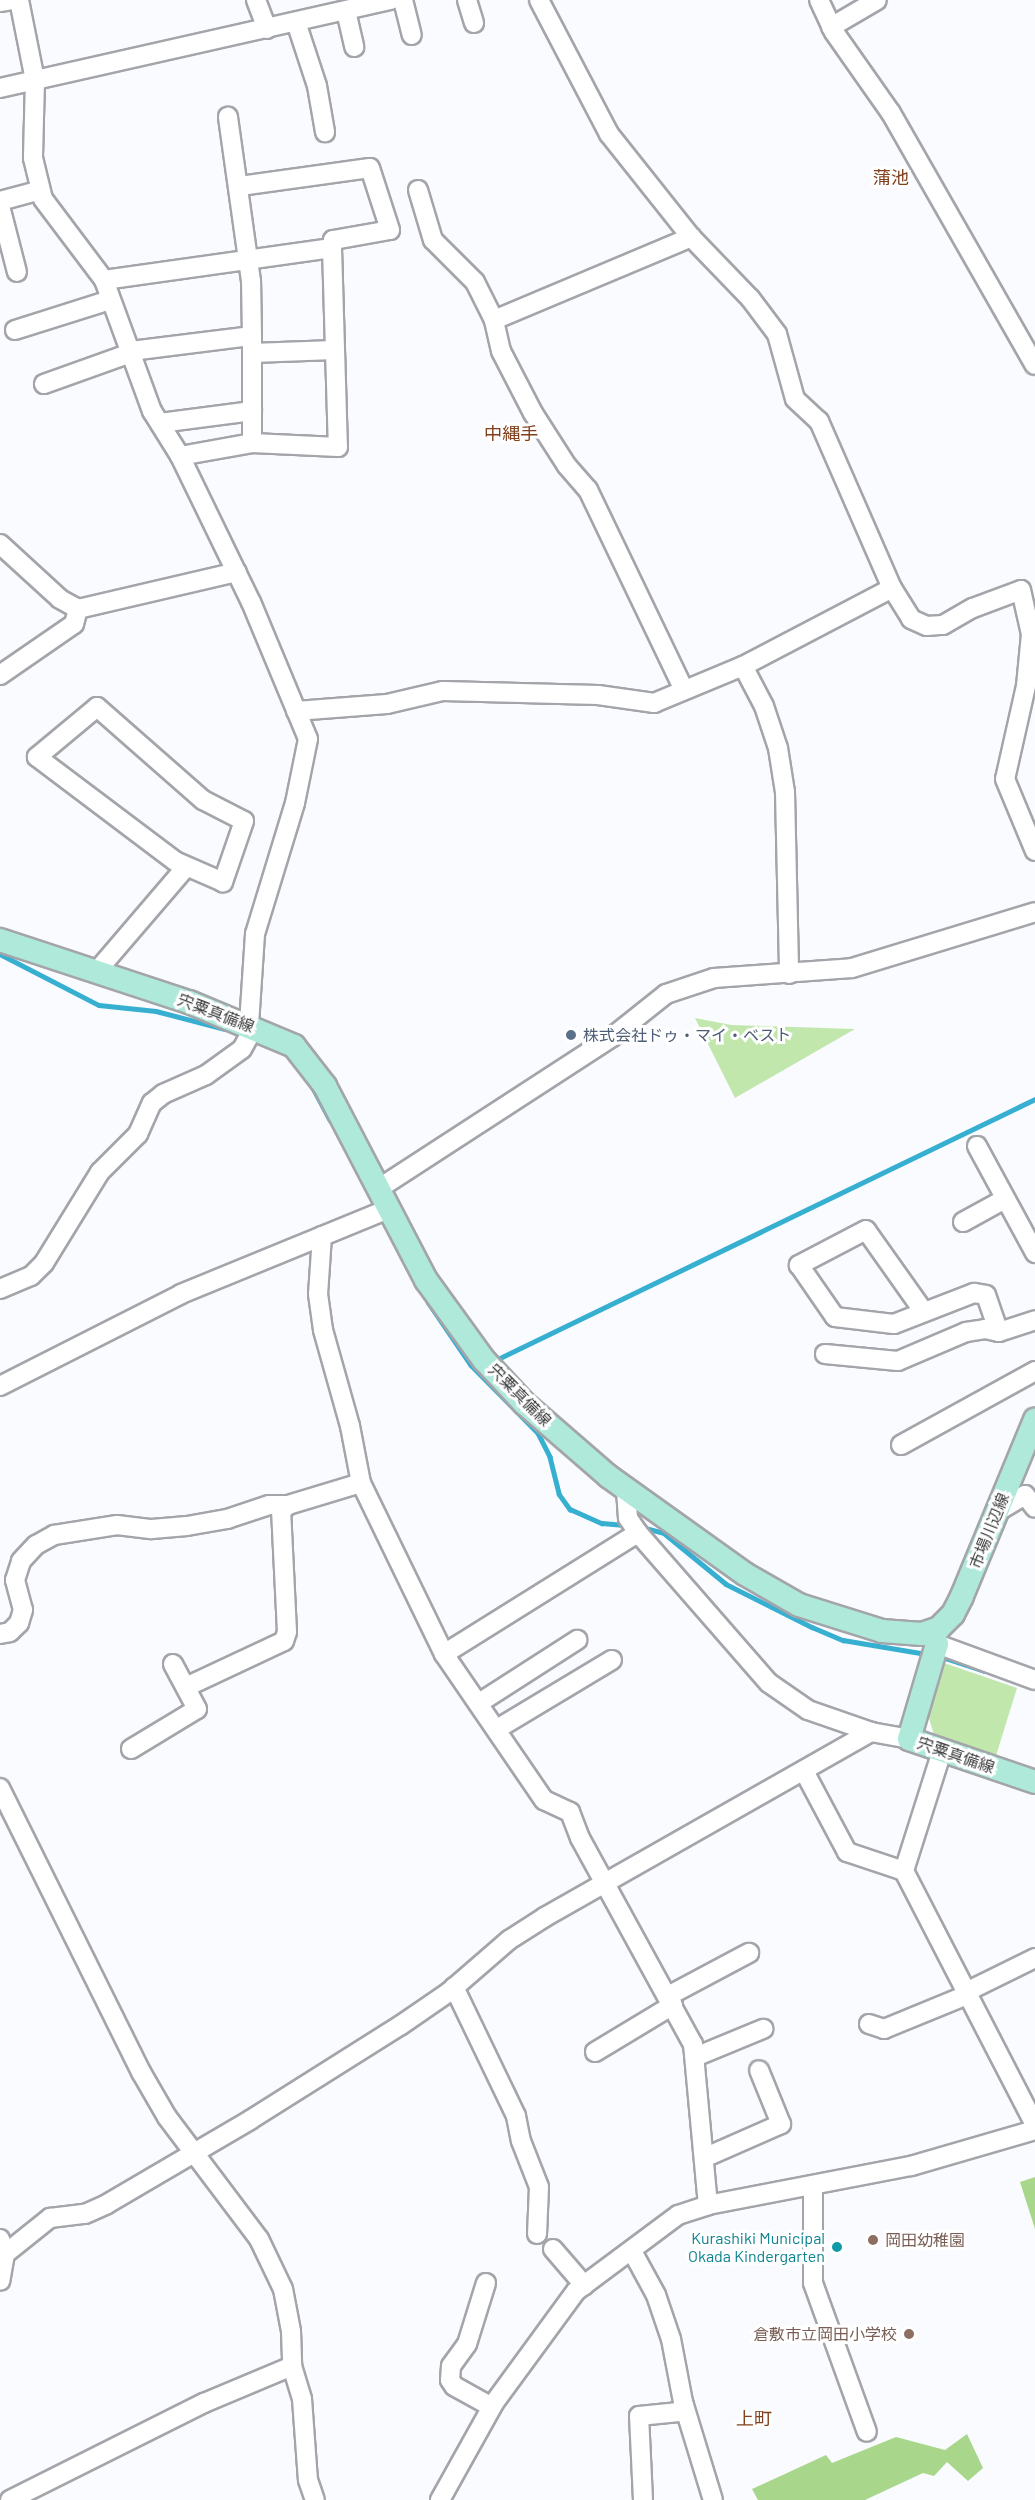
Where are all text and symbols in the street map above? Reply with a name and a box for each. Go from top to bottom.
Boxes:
district label: 蒲池 [873,166,909,188]
district label: 中縄手 [484,422,538,444]
street label: 宍粟真備線 [175,990,257,1036]
place label: 株式会社ドゥ・マイ・ベスト [583,1025,791,1045]
marker: 株式会社ドゥ・マイ・ベスト [564,1028,578,1042]
street label: 宍粟真備線 [485,1360,555,1430]
street label: 市場川辺線 [965,1490,1013,1572]
street label: 宍粟真備線 [915,1733,997,1777]
place label: Kurashiki Municipal Okada Kindergarten [688,2228,825,2266]
place label: 岡田幼稚園 [885,2230,965,2250]
marker: 岡田幼稚園 [866,2233,880,2247]
marker: Kurashiki Municipal Okada Kindergarten [830,2240,844,2254]
place label: 倉敷市立岡田小学校 [753,2324,897,2344]
marker: 倉敷市立岡田小学校 [902,2327,916,2341]
district label: 上町 [736,2407,772,2429]

